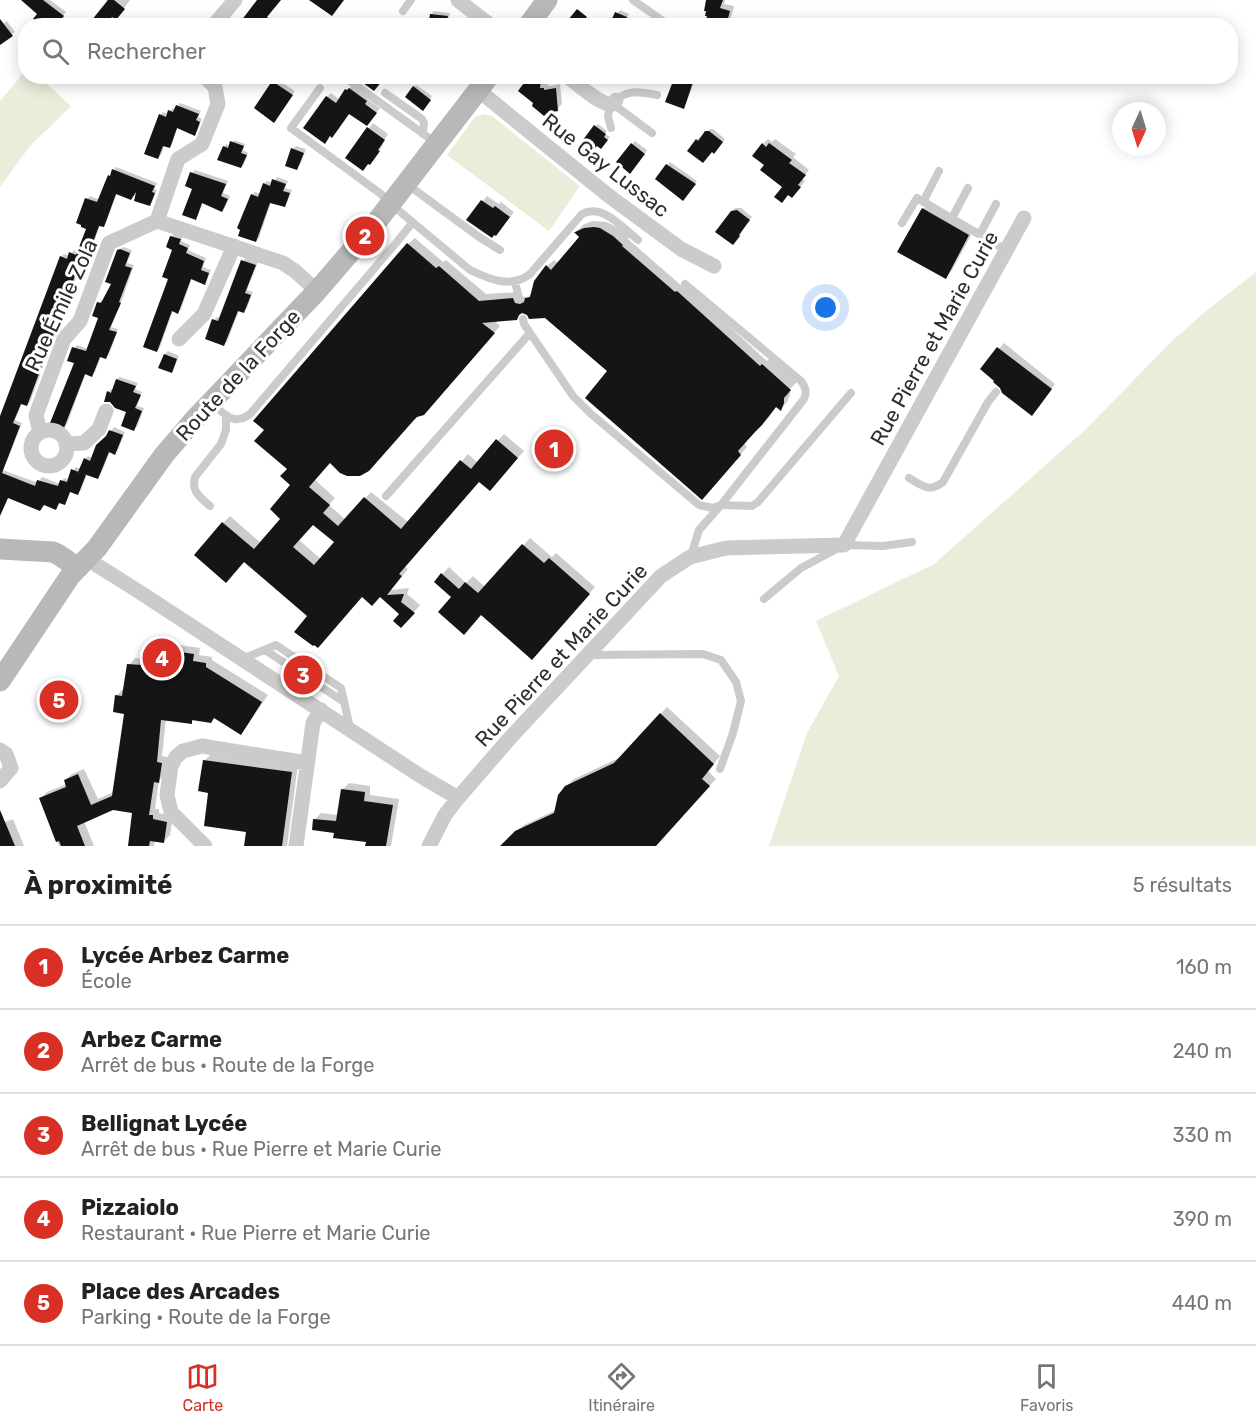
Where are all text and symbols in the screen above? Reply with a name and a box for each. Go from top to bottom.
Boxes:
search box [18,18,1238,84]
icon: search [39,35,72,68]
text: Rechercher [87,38,206,65]
north arrow [1112,102,1166,156]
street label: Rue Gay Lussac [538,108,674,222]
pin: 2 [346,214,385,258]
street label: Rue Pierre et Marie Curie [865,227,1003,449]
street label: Rue Émile Zola [19,235,103,375]
your location [811,293,840,322]
street label: Route de la Forge [171,304,305,446]
pin: 1 [534,426,574,472]
street label: Rue Pierre et Marie Curie [470,558,652,752]
pin: 4 [142,636,182,680]
pin: 3 [284,652,322,698]
pin: 5 [40,678,78,722]
text: À proximité [24,870,173,901]
text: 5 résultats [1133,873,1232,897]
text: Lycée Arbez Carme [81,942,289,969]
text: 1 [39,955,48,979]
text: 160 m [1176,955,1232,979]
text: École [81,969,132,993]
text: Arbez Carme [81,1026,222,1053]
text: 2 [37,1039,50,1063]
text: 240 m [1173,1039,1232,1063]
text: Arrêt de bus · Route de la Forge [81,1053,374,1077]
text: Bellignat Lycée [81,1110,247,1137]
text: 3 [37,1123,50,1147]
text: 330 m [1173,1123,1232,1147]
text: Arrêt de bus · Rue Pierre et Marie Curie [81,1137,441,1161]
text: Pizzaiolo [81,1194,179,1221]
text: 4 [37,1207,50,1231]
text: 390 m [1173,1207,1232,1231]
text: Restaurant · Rue Pierre et Marie Curie [81,1221,430,1245]
text: Place des Arcades [81,1278,280,1305]
text: 5 [37,1291,50,1315]
text: 440 m [1172,1291,1232,1315]
text: Parking · Route de la Forge [81,1305,331,1329]
tab: Carte [183,1360,223,1415]
tab: Itinéraire [588,1360,655,1415]
tab: Favoris [1020,1360,1073,1415]

